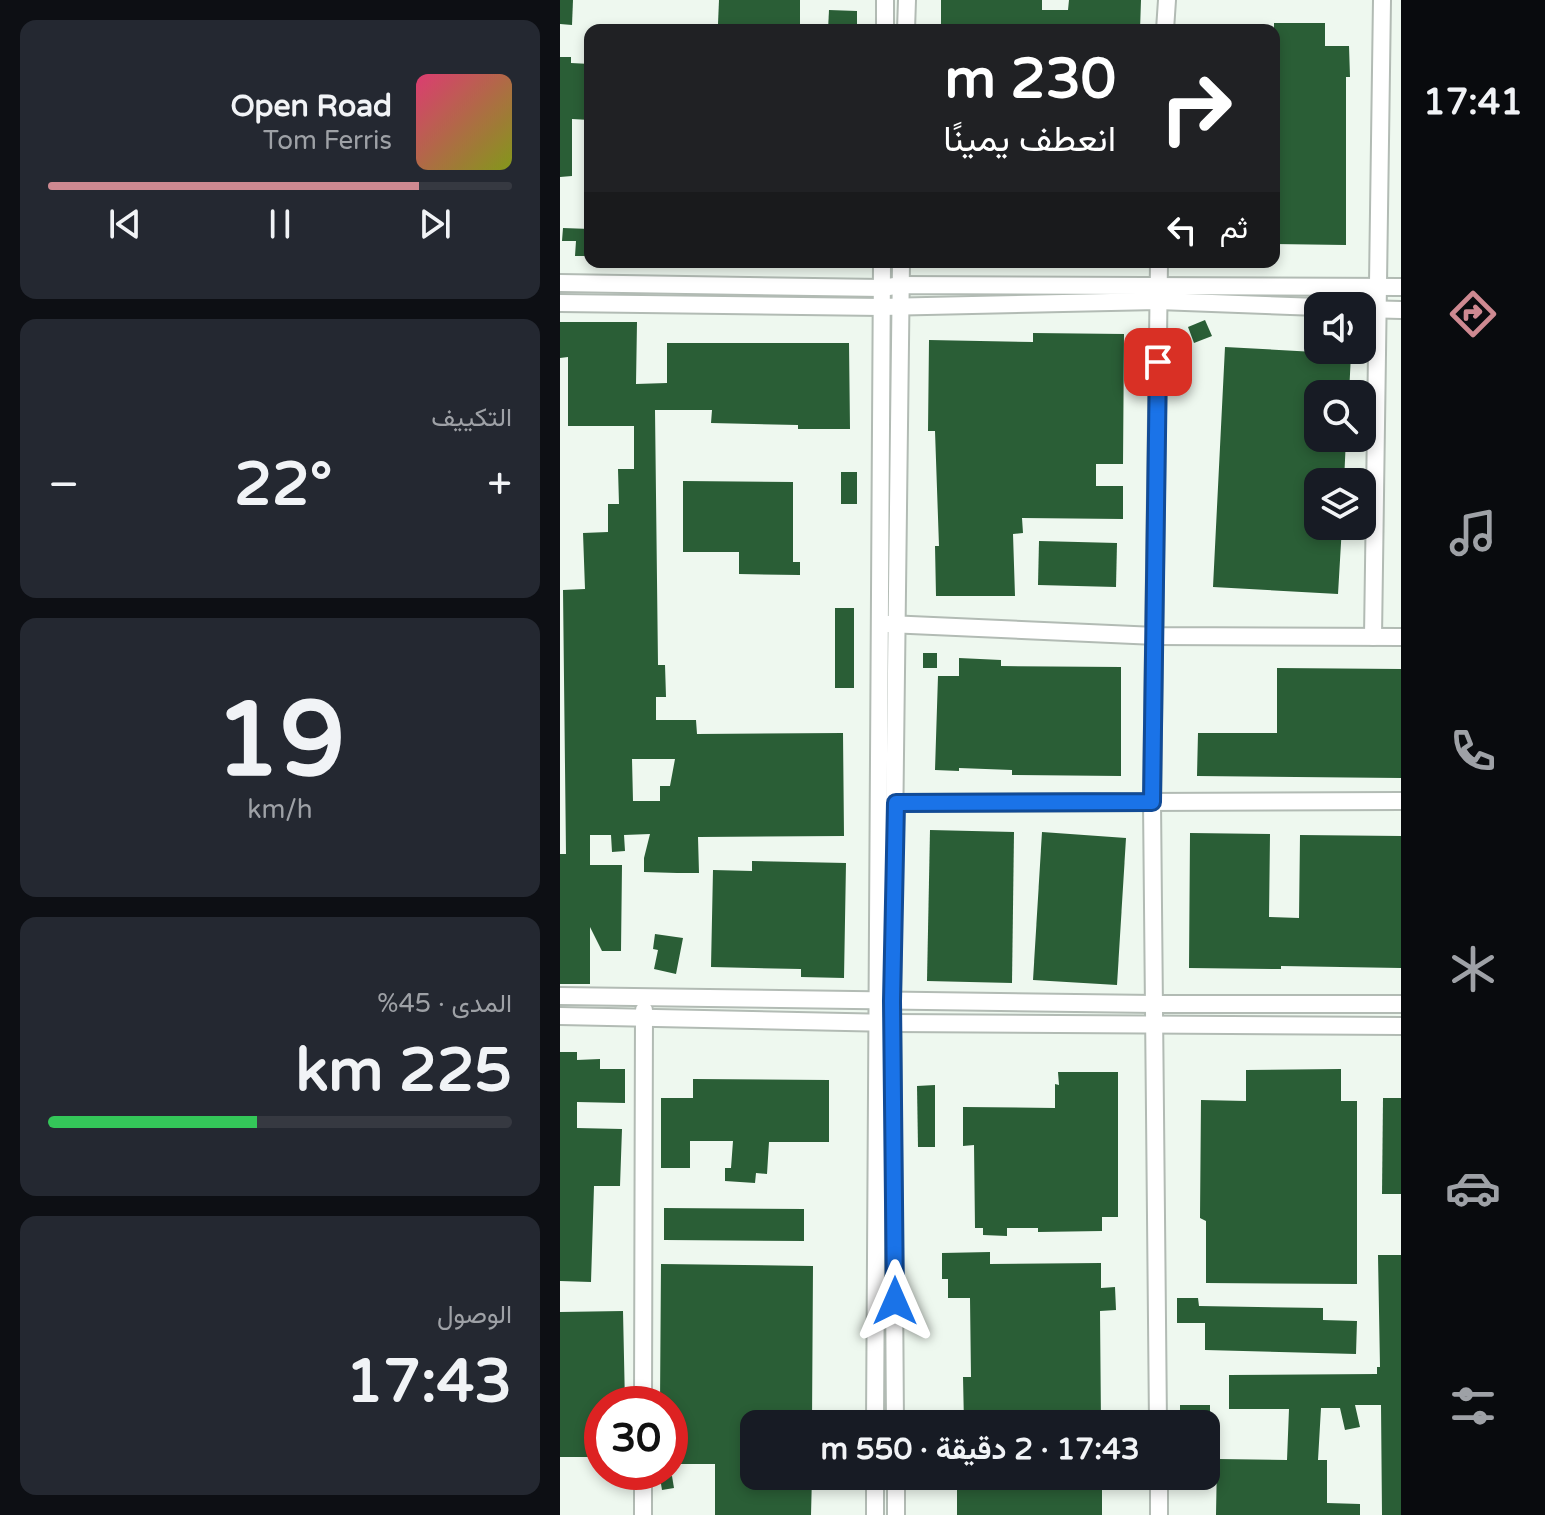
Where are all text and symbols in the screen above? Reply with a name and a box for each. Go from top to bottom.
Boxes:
text: 230 m [945,46,1116,113]
icon: right [1144,56,1248,160]
text: 17:41 [1423,81,1523,124]
text: Open Road [231,88,392,125]
text: انعطف يمينًا [943,118,1116,161]
text: Tom Ferris [263,125,392,156]
icon: previous [103,202,147,246]
icon: pause [258,202,302,246]
icon: next [413,202,457,246]
icon: left [1160,208,1204,252]
text: ثم [1220,210,1248,247]
icon: directions [1445,286,1501,342]
map controls [1304,292,1376,540]
button: sound [1304,292,1376,364]
pin [1124,328,1192,396]
icon: arrive [1136,340,1180,384]
button: search [1304,380,1376,452]
text: التكييف [431,402,512,433]
text: 22° [234,449,332,521]
text: − [48,459,79,512]
text: + [487,459,512,512]
button: layers [1304,468,1376,540]
icon: music [1445,505,1501,561]
text: 19 [215,679,345,804]
icon: phone [1445,723,1501,779]
text: km/h [247,794,313,825]
icon: climate [1445,941,1501,997]
text: المدى · 45% [377,988,512,1019]
text: 225 km [296,1035,512,1107]
icon: car [1445,1160,1501,1216]
position arrow [853,1259,937,1343]
text: الوصول [437,1299,512,1330]
text: 17:43 [346,1346,512,1418]
icon: filters [1445,1378,1501,1434]
speed limit sign: 30 [584,1386,688,1490]
text: 17:43 · 2 دقيقة · 550 m [820,1431,1140,1468]

